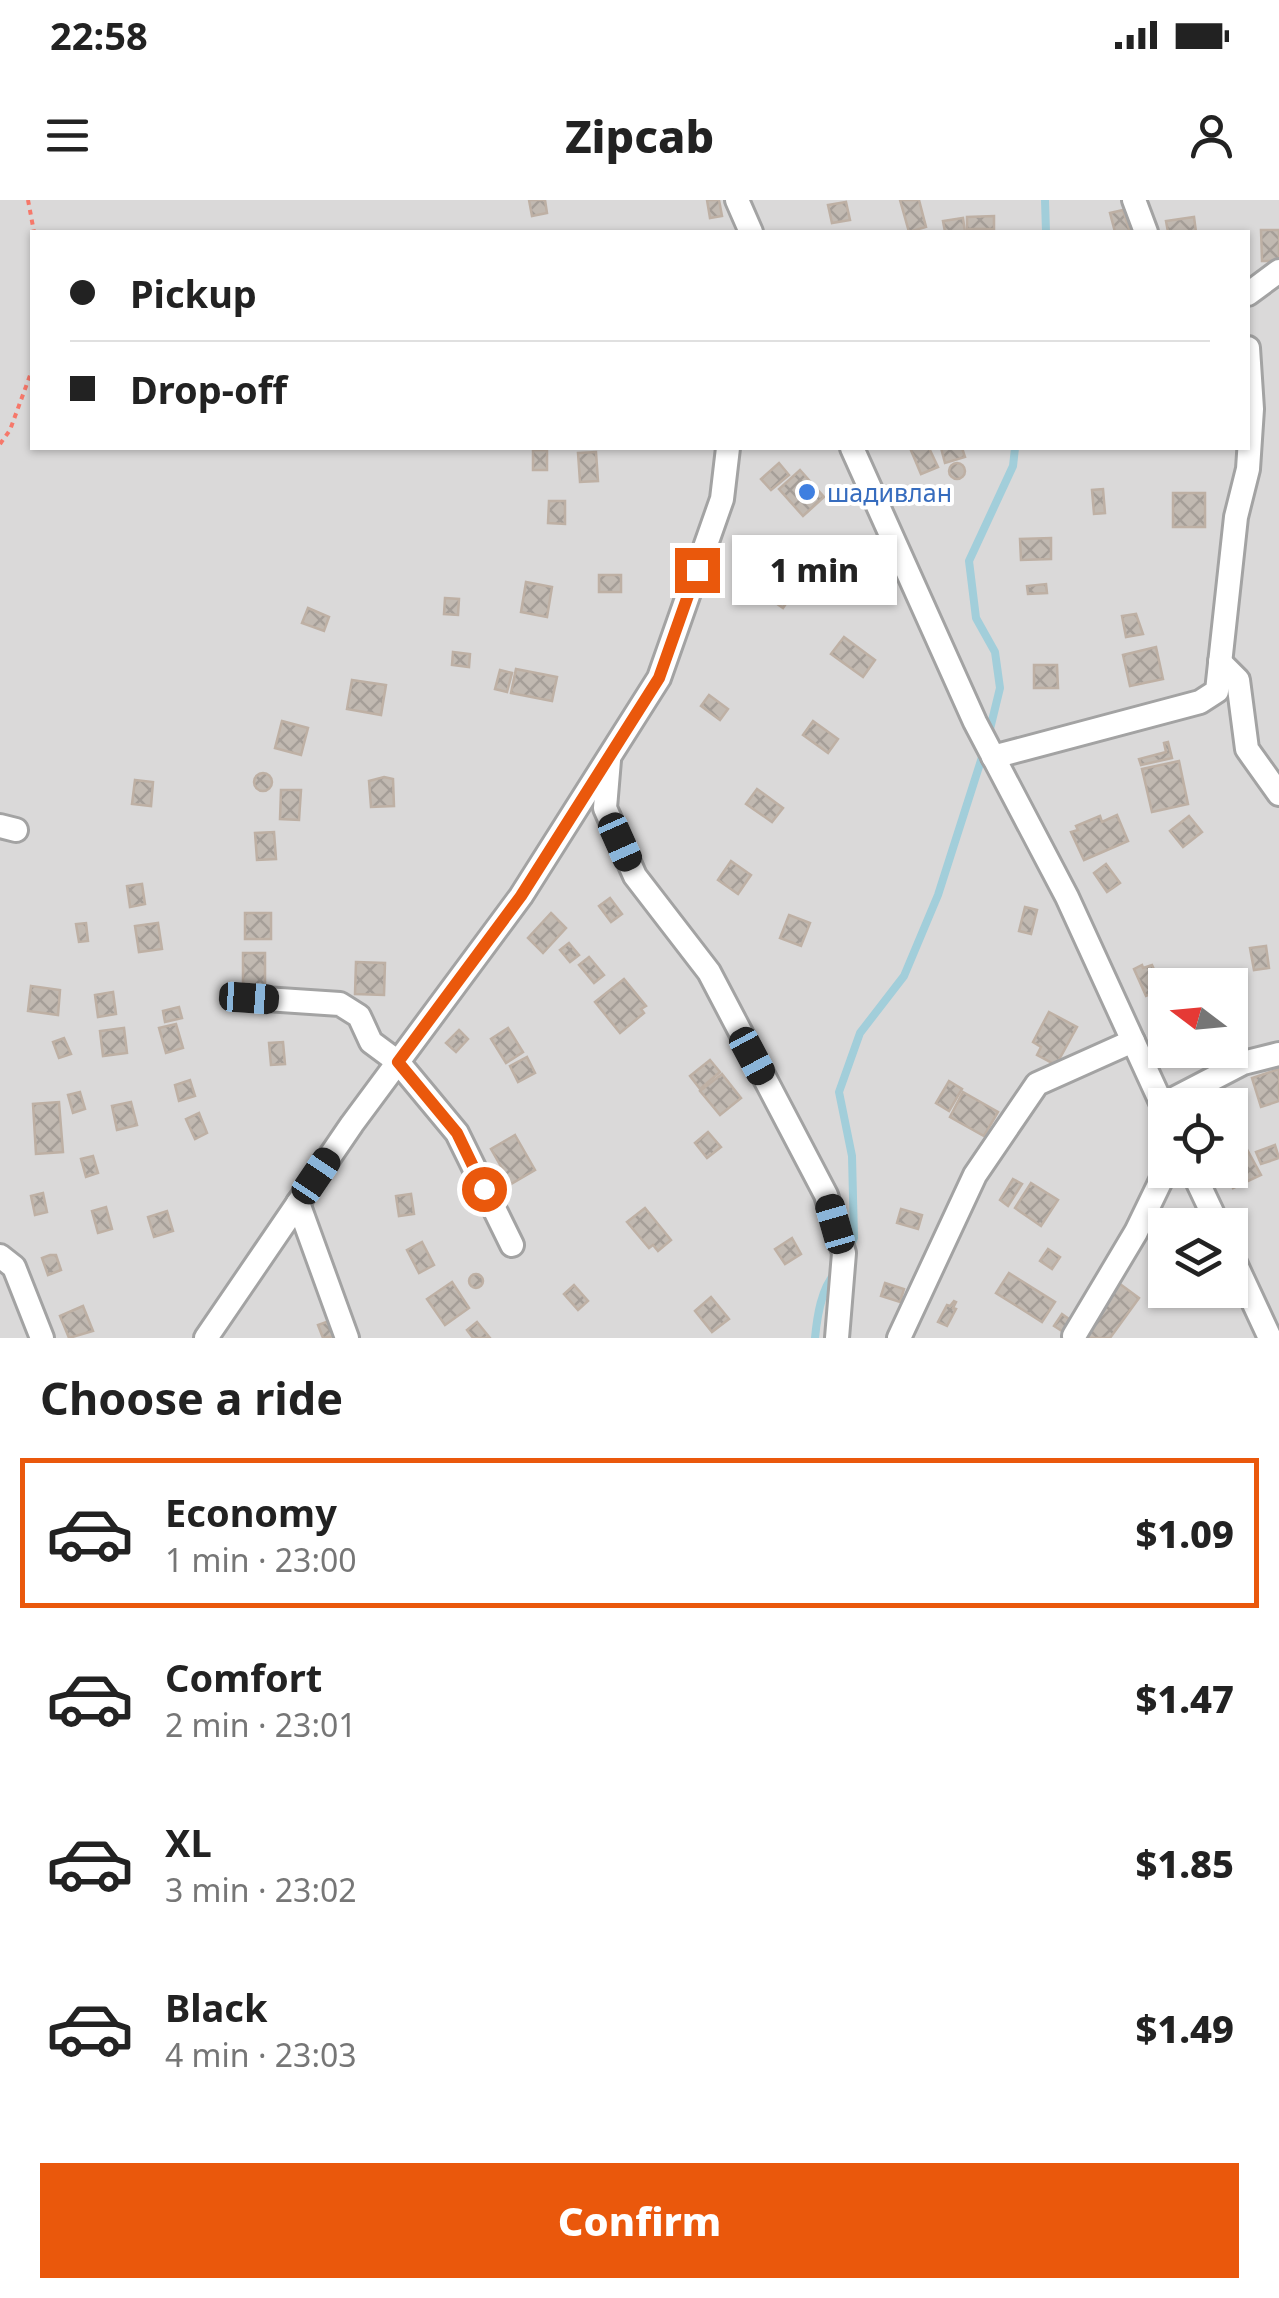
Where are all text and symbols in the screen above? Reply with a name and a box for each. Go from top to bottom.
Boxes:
text: 22:58 [50,9,148,61]
text: Zipcab [565,105,714,166]
icon: menu [40,108,95,163]
icon: person [1184,108,1239,163]
text: Pickup [130,267,257,319]
text: Drop-off [130,363,287,415]
place label: шадивлан [827,475,952,509]
marker: шадивлан [796,481,818,503]
callout: 1 min [732,535,897,605]
route end [675,548,720,593]
text: 1 min [770,548,859,591]
car [594,808,646,876]
north arrow [1148,968,1248,1068]
map controls [1148,968,1248,1308]
car [218,981,280,1015]
car [725,1022,779,1090]
button: locate [1148,1088,1248,1188]
car [287,1143,345,1209]
route start [462,1167,507,1212]
car [812,1191,858,1257]
button: layers [1148,1208,1248,1308]
text: Choose a ride [40,1367,343,1428]
text: Economy [165,1486,337,1538]
icon: car [45,1488,135,1578]
text: $1.09 [1135,1507,1234,1559]
text: 1 min · 23:00 [165,1538,357,1581]
text: Comfort [165,1651,322,1703]
icon: car [45,1653,135,1743]
text: $1.47 [1135,1672,1234,1724]
text: 2 min · 23:01 [165,1703,357,1746]
text: XL [165,1816,212,1868]
icon: car [45,1818,135,1908]
text: $1.85 [1135,1837,1234,1889]
text: 3 min · 23:02 [165,1868,357,1911]
text: Black [165,1981,268,2033]
icon: car [45,1983,135,2073]
text: $1.49 [1135,2002,1234,2054]
text: 4 min · 23:03 [165,2033,357,2076]
button: Confirm [40,2163,1239,2278]

